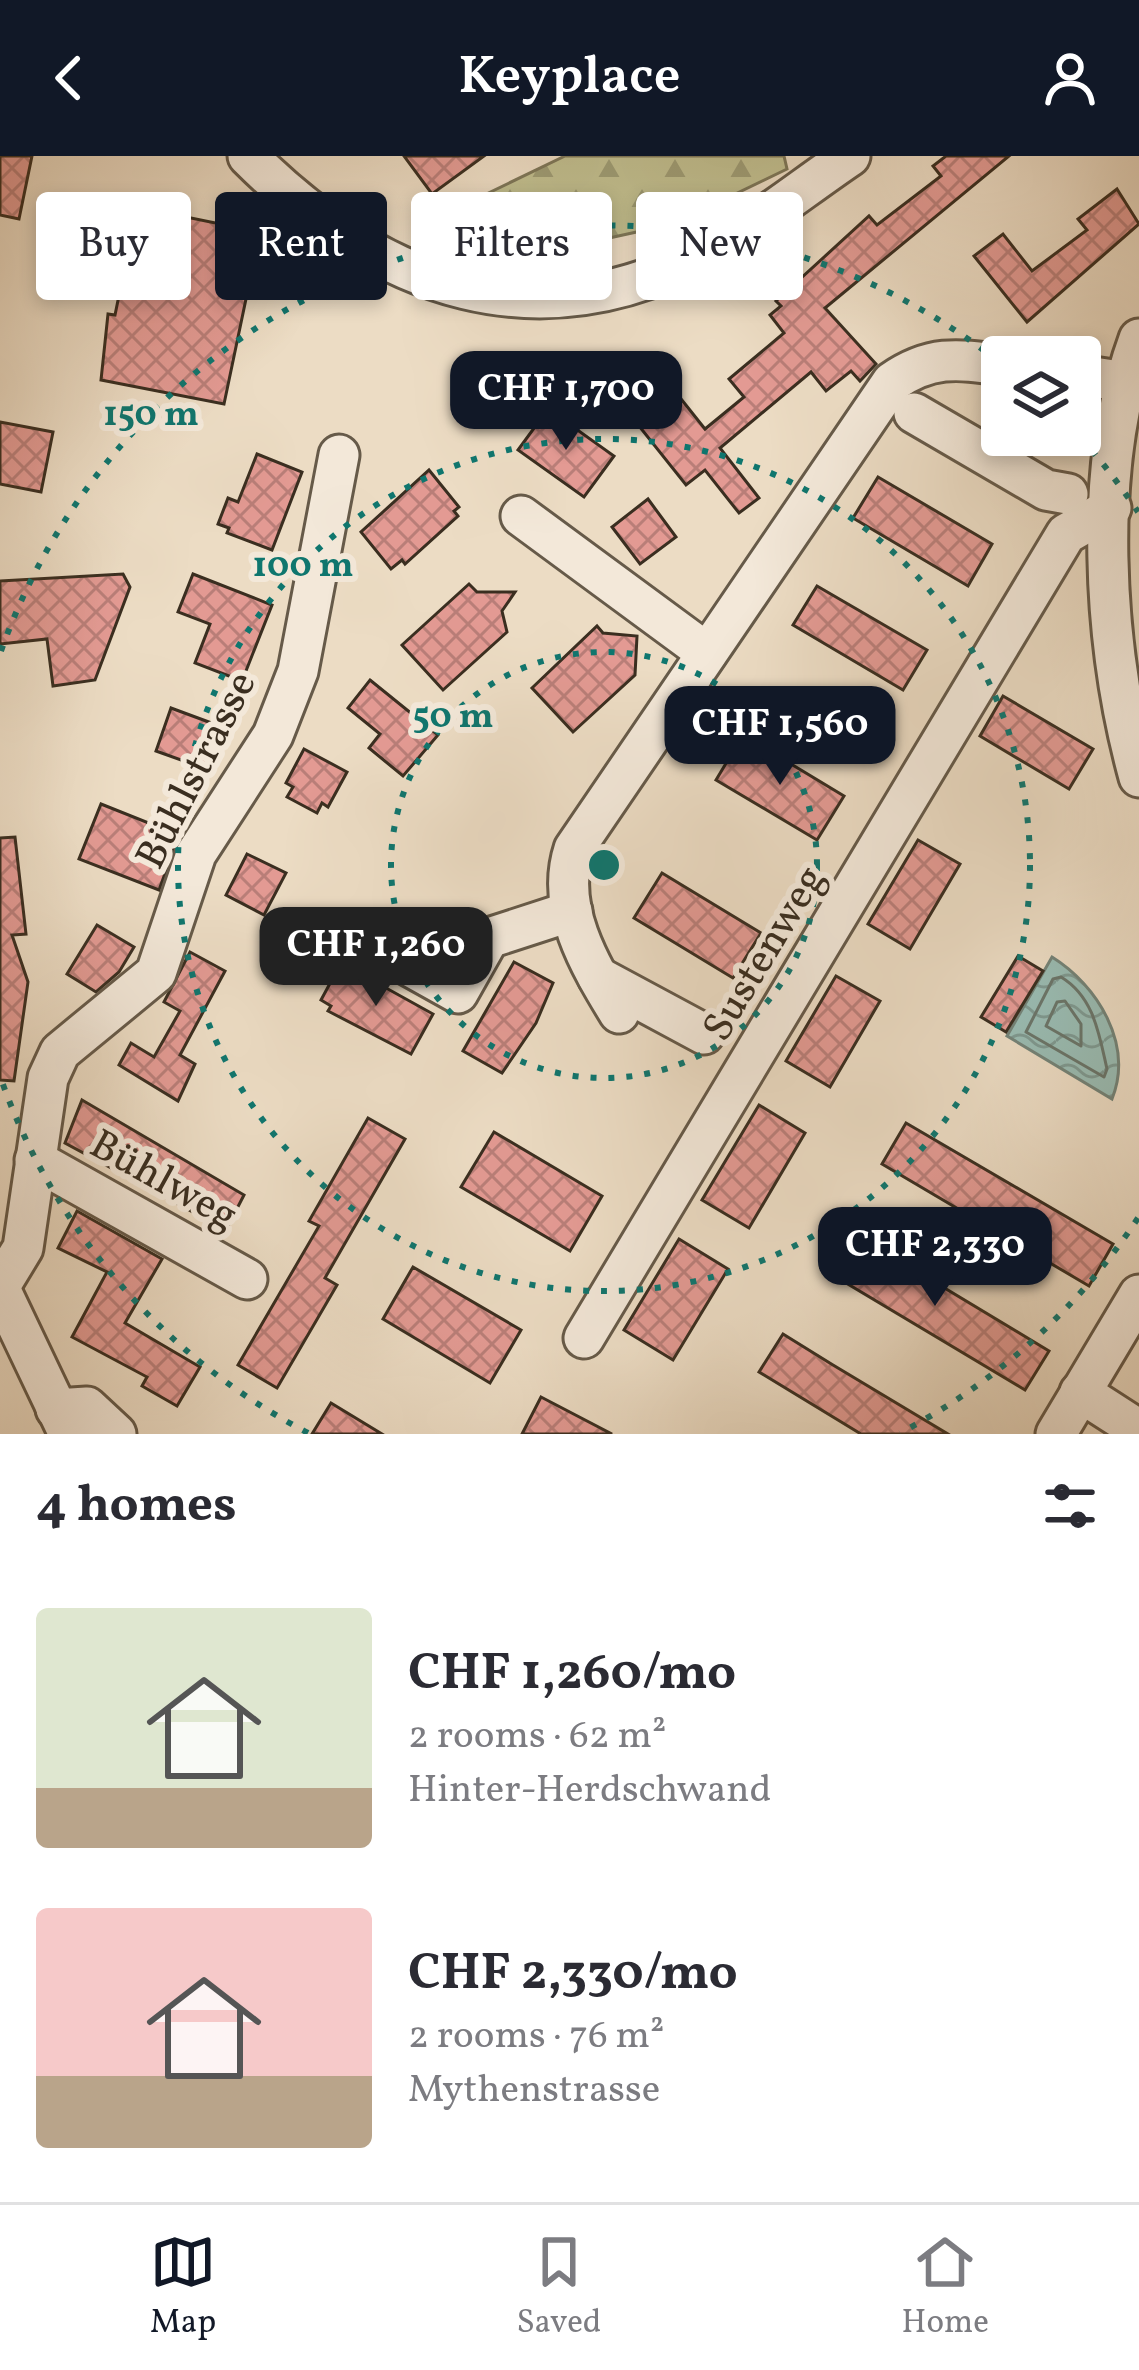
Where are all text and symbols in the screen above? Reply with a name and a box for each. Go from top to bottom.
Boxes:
text: Keyplace [458,41,681,116]
icon: back [36,45,102,111]
icon: person [1037,45,1103,111]
chip: Buy [36,192,191,300]
chip: Rent [215,192,387,300]
chip: Filters [411,192,612,300]
chip: New [636,192,803,300]
map controls [981,336,1101,456]
button: layers [981,336,1101,456]
pin: CHF 1,700 [429,351,703,453]
text: CHF 1,700 [477,363,655,417]
text: 150 m [103,391,199,441]
text: 100 m [252,542,354,592]
street label: Bühlstrasse [123,662,273,880]
pin: CHF 1,560 [643,686,917,788]
text: 50 m [412,693,494,743]
text: CHF 1,560 [691,698,869,752]
centre of rings [583,844,625,886]
street label: Sustenweg [690,855,842,1053]
pin: CHF 1,260 [239,907,513,1009]
text: CHF 1,260 [287,919,465,973]
street label: Bühlweg [78,1117,247,1247]
pin: CHF 2,330 [798,1207,1072,1309]
text: CHF 2,330 [845,1219,1025,1273]
text: 4 homes [36,1471,237,1542]
icon: filters [1037,1473,1103,1539]
text: CHF 1,260/mo [408,1639,736,1710]
icon: home [132,1656,276,1800]
text: 2 rooms · 62 m² [408,1710,666,1764]
text: Hinter-Herdschwand [408,1764,772,1818]
text: CHF 2,330/mo [408,1939,738,2010]
icon: home [132,1956,276,2100]
text: 2 rooms · 76 m² [408,2010,664,2064]
text: Mythenstrasse [408,2064,660,2118]
tab: Map [150,2229,216,2347]
tab: Saved [516,2229,601,2347]
tab: Home [902,2229,989,2347]

